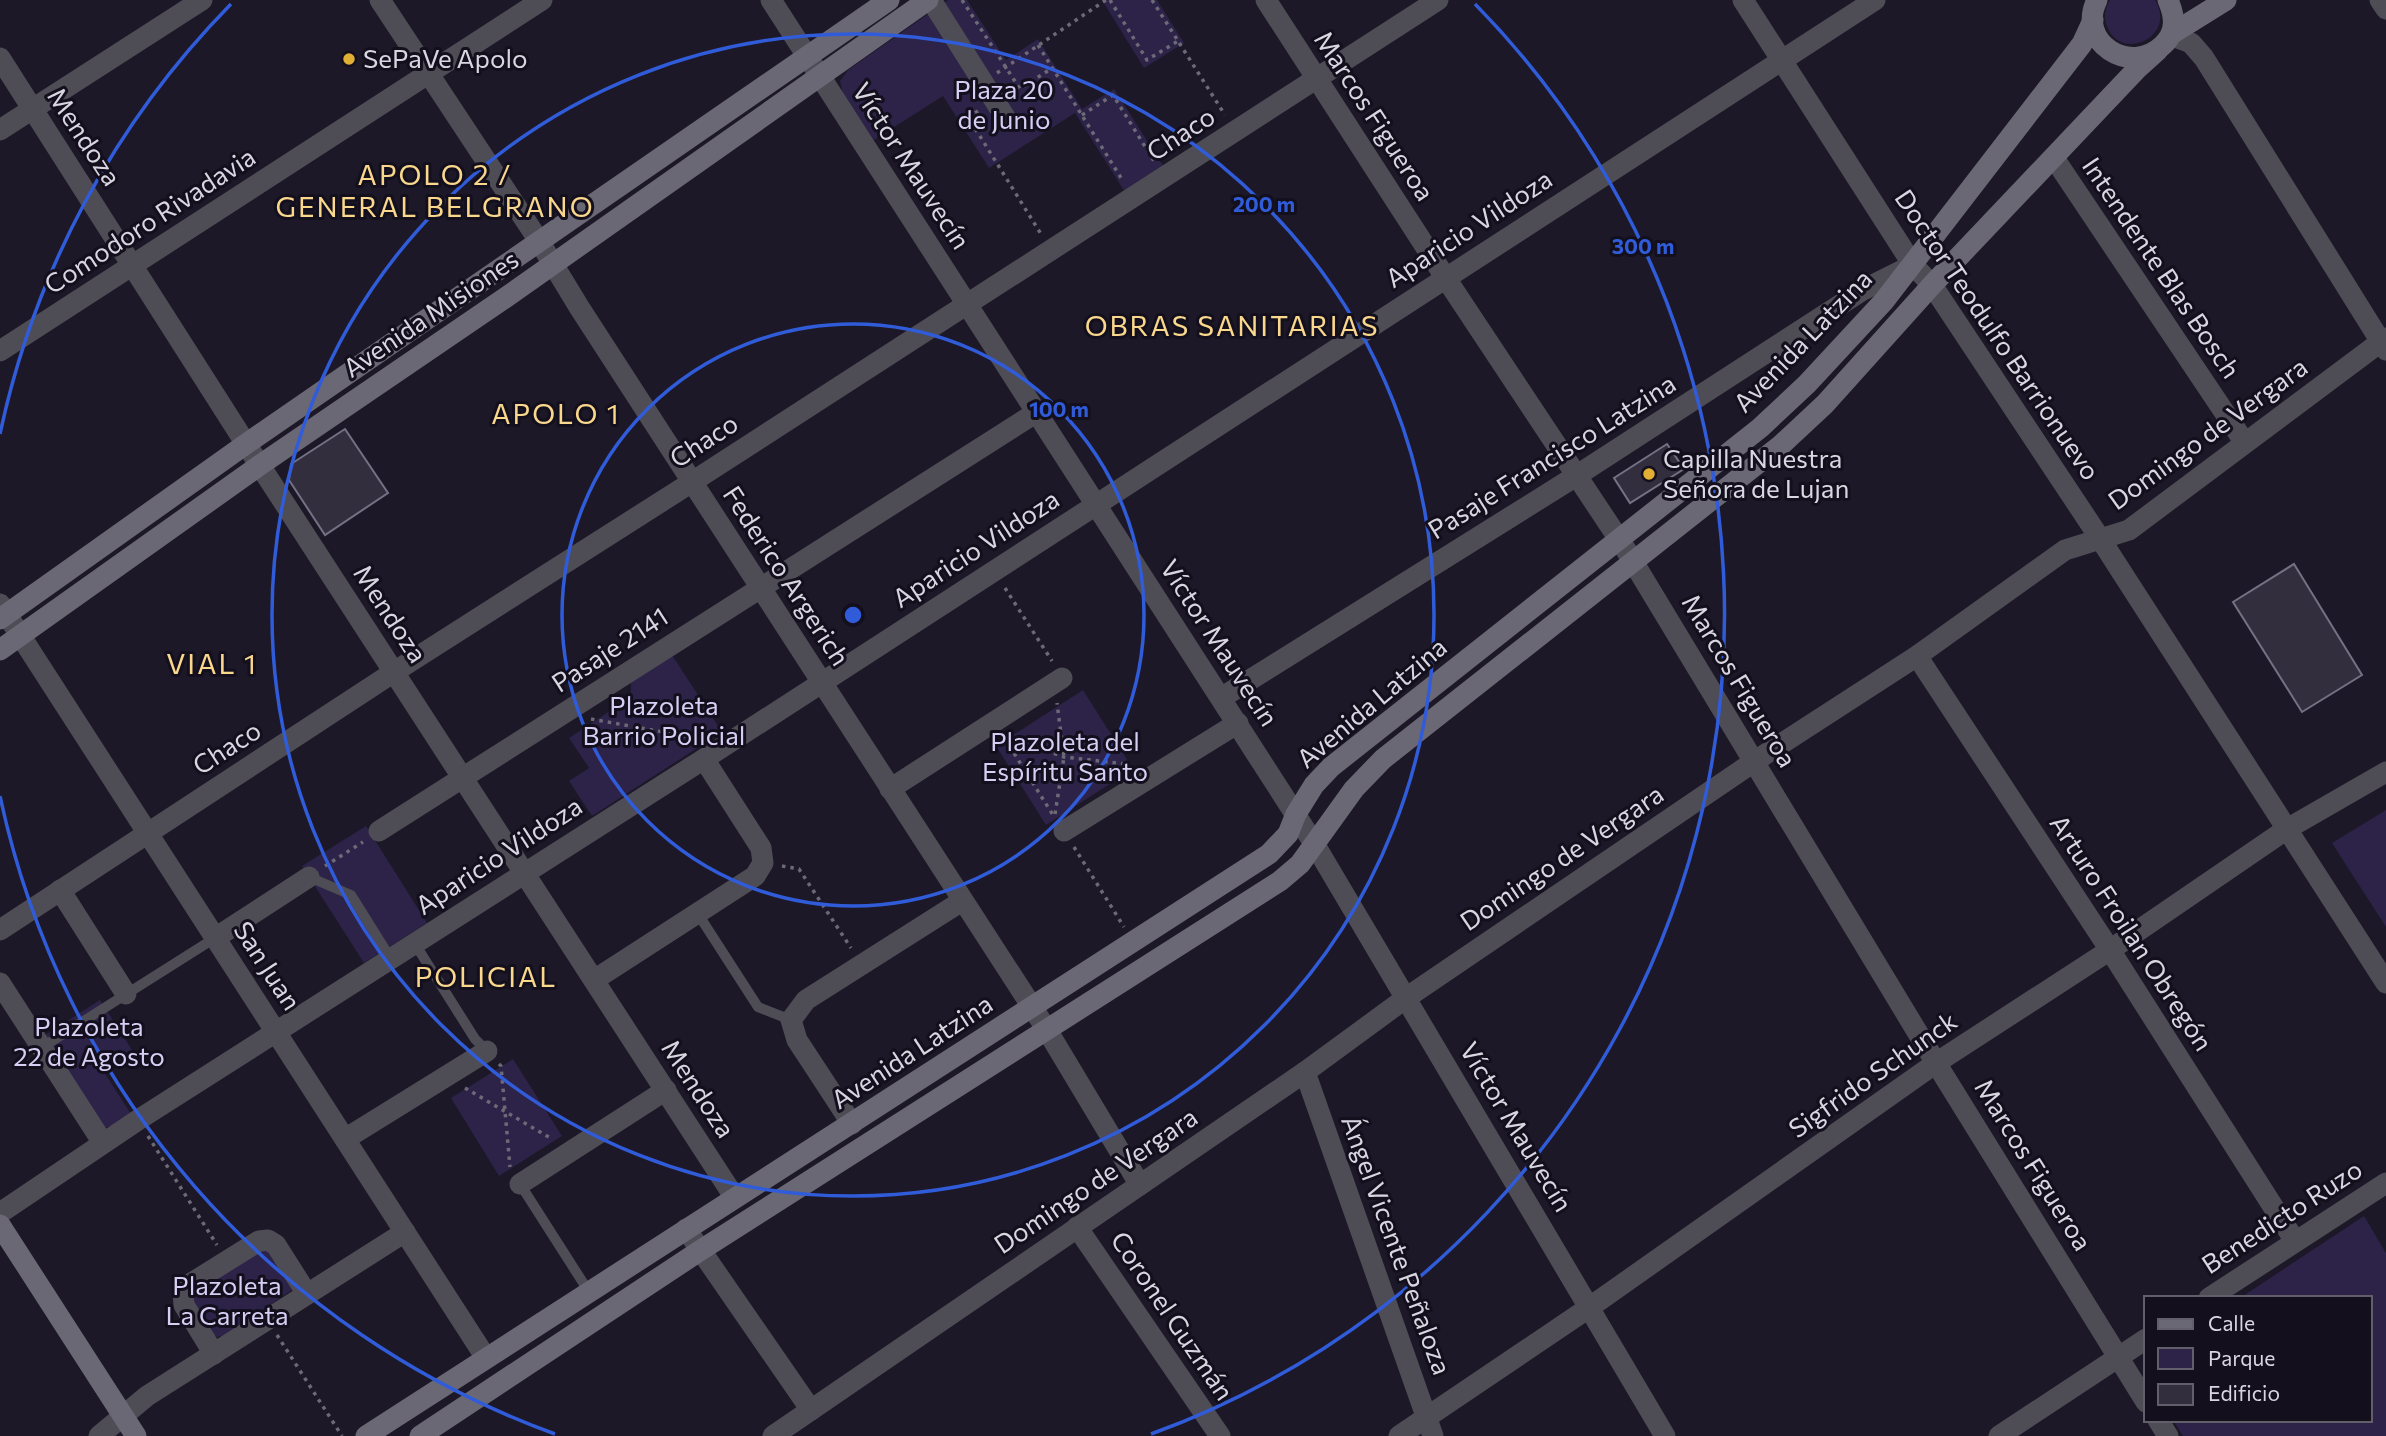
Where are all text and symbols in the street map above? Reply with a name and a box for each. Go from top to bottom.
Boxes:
street label: Marcos Figueroa [1309,25,1442,206]
place label: SePaVe Apolo [363,42,528,73]
marker: SePaVe Apolo [341,51,357,67]
park label: Plaza 20 de Junio [954,73,1054,134]
street label: Víctor Mauvecín [847,76,978,254]
street label: Mendoza [42,81,128,191]
street label: Chaco [1140,99,1220,166]
street label: Comodoro Rivadavia [38,140,260,300]
street label: Intendente Blas Bosch [2077,151,2248,383]
district label: APOLO 2 / GENERAL BELGRANO [275,157,595,223]
street label: Aparicio Vildoza [1379,162,1557,293]
street label: Doctor Teodulfo Barrionuevo [1889,183,2107,485]
text: 200 m [1233,191,1295,216]
text: 300 m [1612,233,1674,258]
street label: Avenida Misiones [337,243,524,383]
street label: Avenida Latzina [1726,262,1878,418]
district label: OBRAS SANITARIAS [1085,308,1379,342]
street label: Domingo de Vergara [2102,350,2313,515]
street label: Pasaje Francisco Latzina [1422,367,1681,545]
district label: APOLO 1 [491,396,621,430]
text: 100 m [1029,396,1089,421]
street label: Chaco [663,406,743,473]
place label: Capilla Nuestra Señora de Lujan [1663,442,1849,503]
marker: Capilla Nuestra Señora de Lujan [1641,466,1657,482]
street label: Federico Argerich [718,480,857,671]
street label: Aparicio Vildoza [886,482,1064,613]
street label: Víctor Mauvecín [1155,553,1286,731]
street label: Mendoza [348,558,434,668]
street label: Marcos Figueroa [1676,588,1804,772]
street label: Pasaje 2141 [545,600,673,698]
centre of rings [841,603,865,627]
street label: Avenida Latzina [1290,630,1452,773]
district label: VIAL 1 [166,646,258,680]
park label: Plazoleta Barrio Policial [583,689,745,750]
street label: Chaco [186,713,266,780]
park label: Plazoleta del Espíritu Santo [982,725,1148,786]
street label: Domingo de Vergara [1454,777,1669,936]
street label: Aparicio Vildoza [409,789,587,920]
street label: Arturo Froilan Obregón [2044,808,2220,1056]
street label: San Juan [228,915,308,1015]
district label: POLICIAL [415,959,557,993]
street label: Avenida Latzina [825,987,998,1114]
street label: Sigfrido Schunck [1782,1004,1962,1143]
park label: Plazoleta 22 de Agosto [13,1010,165,1071]
street label: Mendoza [656,1033,742,1143]
street label: Víctor Mauvecín [1454,1036,1580,1217]
street label: Marcos Figueroa [1969,1073,2099,1256]
street label: Domingo de Vergara [988,1100,1203,1259]
street label: Ángel Vicente Peñaloza [1336,1111,1459,1378]
street label: Benedicto Ruzo [2195,1152,2367,1279]
street label: Coronel Guzmán [1105,1225,1241,1405]
park label: Plazoleta La Carreta [166,1269,288,1330]
legend [2144,1296,2372,1422]
text: Calle [2208,1310,2255,1335]
text: Parque [2208,1345,2275,1370]
text: Edificio [2208,1380,2280,1405]

